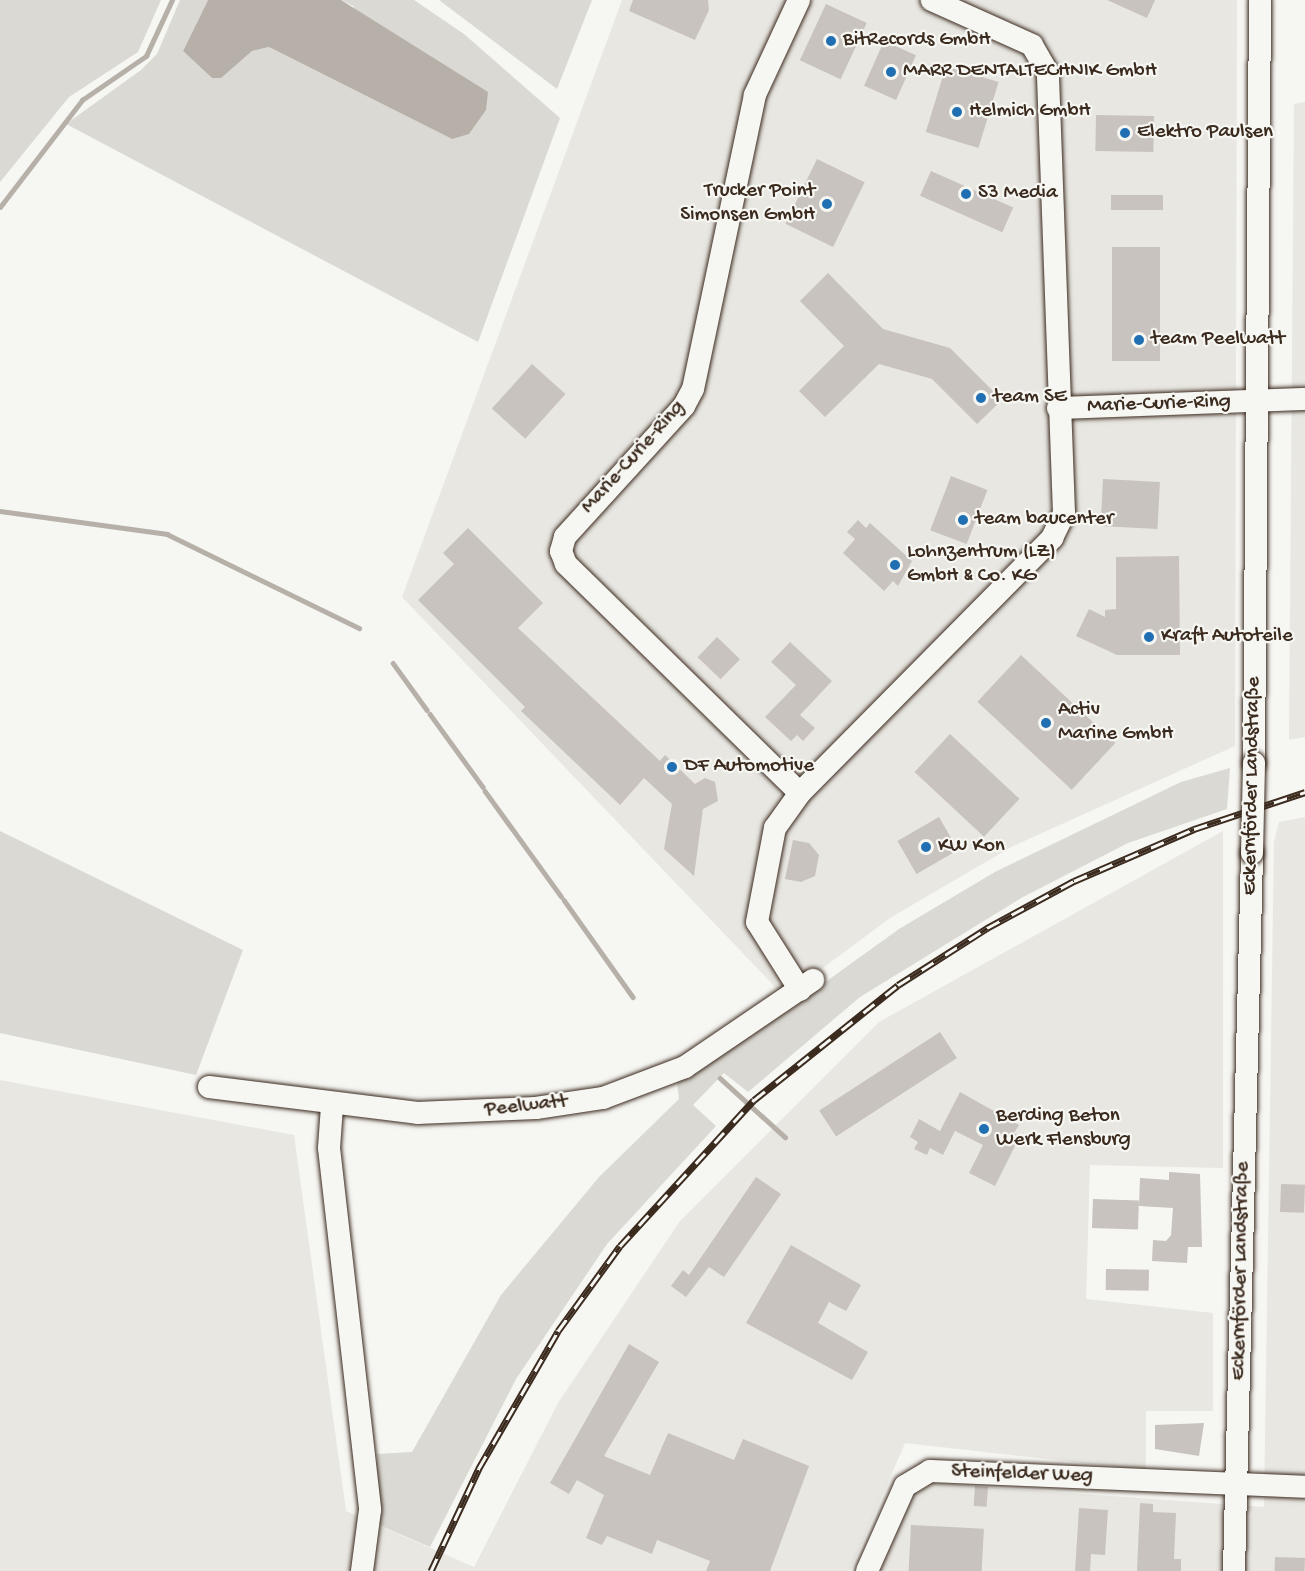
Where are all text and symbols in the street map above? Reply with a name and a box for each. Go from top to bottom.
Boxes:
place label: BitRecords GmbH [843,28,990,54]
marker: BitRecords GmbH [824,34,838,48]
place label: MARR DENTALTECHNIK GmbH [903,59,1157,85]
marker: MARR DENTALTECHNIK GmbH [884,65,898,79]
place label: Helmich GmbH [969,99,1091,125]
marker: Helmich GmbH [950,105,964,119]
place label: Elektro Paulsen [1137,120,1273,146]
marker: Elektro Paulsen [1118,126,1132,140]
place label: Trucker Point Simonsen GmbH [680,179,815,229]
place label: S3 Media [978,181,1058,207]
marker: S3 Media [959,187,973,201]
marker: Trucker Point Simonsen GmbH [820,197,834,211]
place label: team Peelwatt [1151,327,1285,353]
marker: team Peelwatt [1132,333,1146,347]
place label: team SE [993,385,1067,411]
street label: Marie-Curie-Ring [1087,390,1231,420]
marker: team SE [974,391,988,405]
street label: Marie-Curie-Ring [577,396,691,520]
place label: team baucenter [975,507,1113,533]
marker: team baucenter [956,513,970,527]
place label: Lohnzentrum (LZ) GmbH & Co. KG [907,540,1056,590]
marker: Lohnzentrum (LZ) GmbH & Co. KG [888,558,902,572]
place label: Kraft Autoteile [1161,624,1293,650]
marker: Kraft Autoteile [1142,630,1156,644]
street label: Eckernförder Landstraße [1238,676,1268,896]
place label: Activ Marine GmbH [1058,698,1173,748]
marker: Activ Marine GmbH [1039,716,1053,730]
place label: DF Automotive [684,754,814,780]
marker: DF Automotive [665,760,679,774]
place label: KW Kon [938,834,1005,860]
marker: KW Kon [919,840,933,854]
street label: Peelwatt [483,1090,569,1124]
place label: Berding Beton Werk Flensburg [996,1104,1131,1154]
marker: Berding Beton Werk Flensburg [977,1122,991,1136]
street label: Eckernförder Landstraße [1227,1161,1257,1381]
street label: Steinfelder Weg [951,1460,1093,1490]

